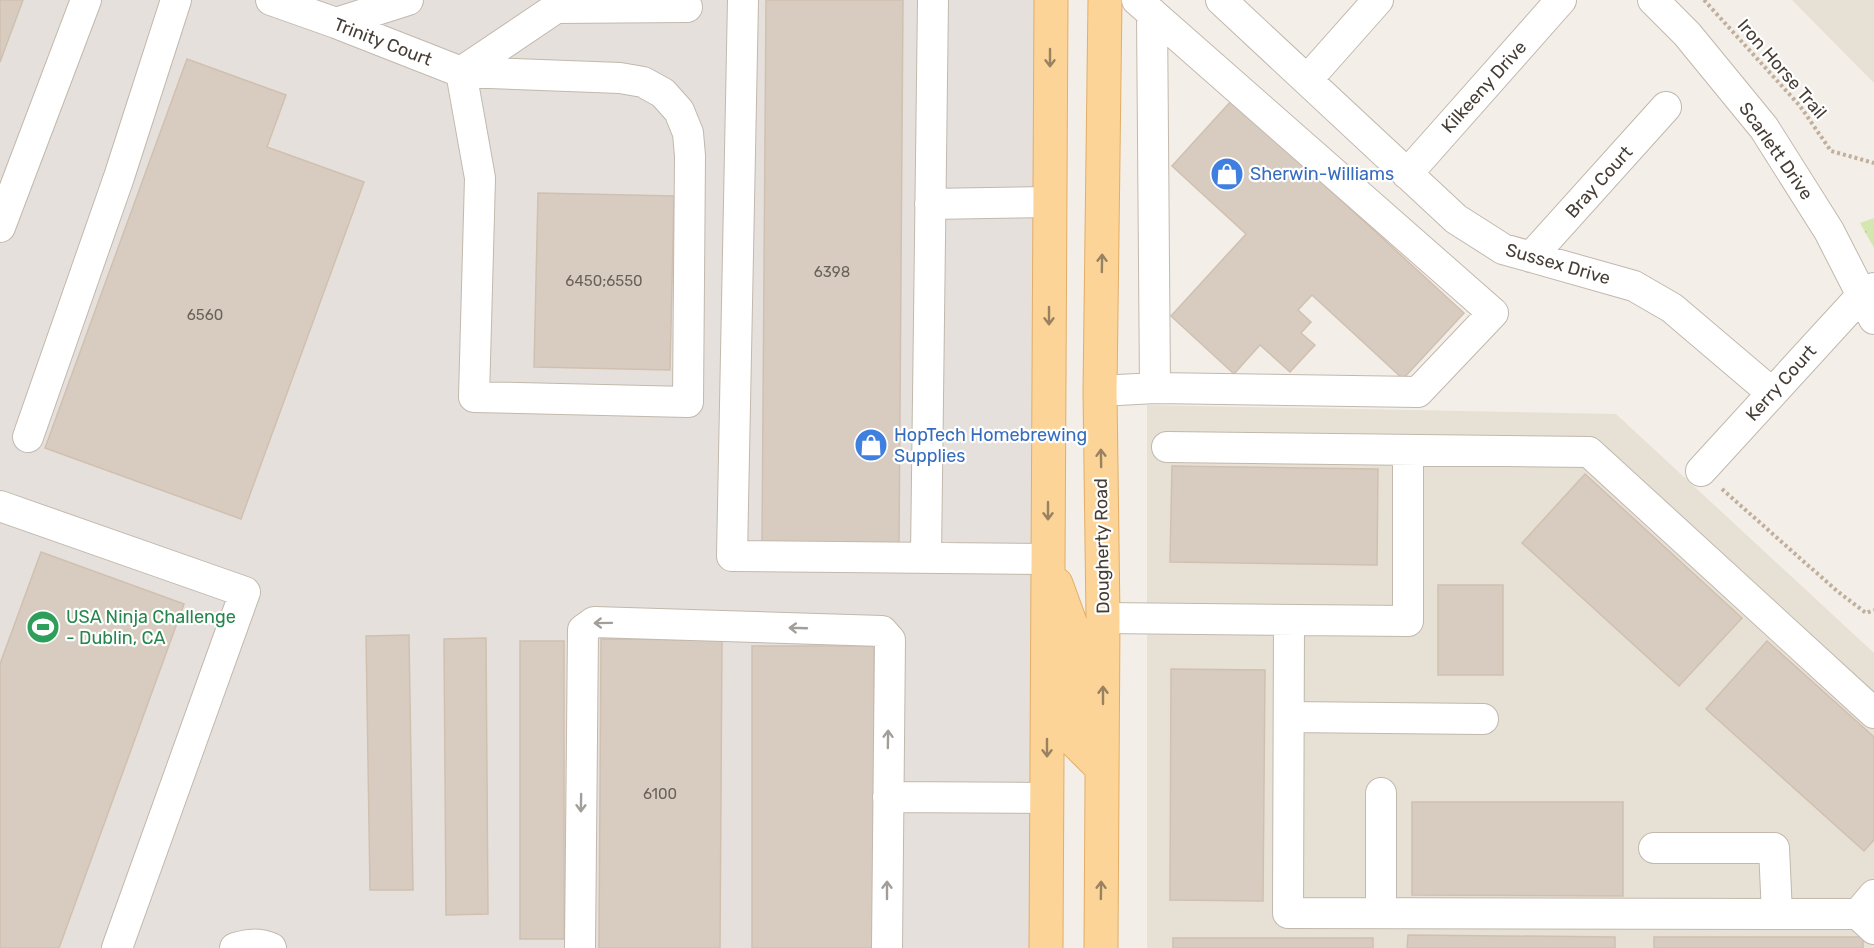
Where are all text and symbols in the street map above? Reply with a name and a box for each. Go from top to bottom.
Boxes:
street label: Trinity Court [331,13,435,71]
street label: Iron Horse Trail [1733,15,1831,123]
street label: Kilkeeny Drive [1437,36,1531,138]
one-way arrow [1044,48,1056,68]
street label: Scarlett Drive [1734,98,1818,204]
street label: Bray Court [1561,141,1637,223]
shop icon: Sherwin-Williams [1209,156,1245,192]
place label: Sherwin-Williams [1250,163,1394,185]
street label: Sussex Drive [1503,239,1613,289]
one-way arrow [1096,253,1108,273]
house number: 6398 [814,263,850,281]
house number: 6450;6550 [565,272,643,290]
house number: 6560 [187,306,223,324]
one-way arrow [1043,306,1055,326]
street label: Kerry Court [1741,340,1821,426]
place label: HopTech Homebrewing Supplies [894,424,1087,467]
shop icon: HopTech Homebrewing Supplies [853,427,889,463]
one-way arrow [1095,448,1107,468]
street label: Dougherty Road [1090,478,1114,614]
one-way arrow [1042,501,1054,521]
place label: USA Ninja Challenge - Dublin, CA [66,606,236,649]
sports icon: USA Ninja Challenge - Dublin, CA [25,609,61,645]
one-way arrow [594,617,613,628]
one-way arrow [788,623,808,634]
one-way arrow [1097,685,1109,705]
one-way arrow [883,729,894,749]
one-way arrow [1041,738,1053,758]
house number: 6100 [643,785,677,803]
one-way arrow [575,792,587,812]
one-way arrow [881,880,893,900]
one-way arrow [1095,880,1107,900]

